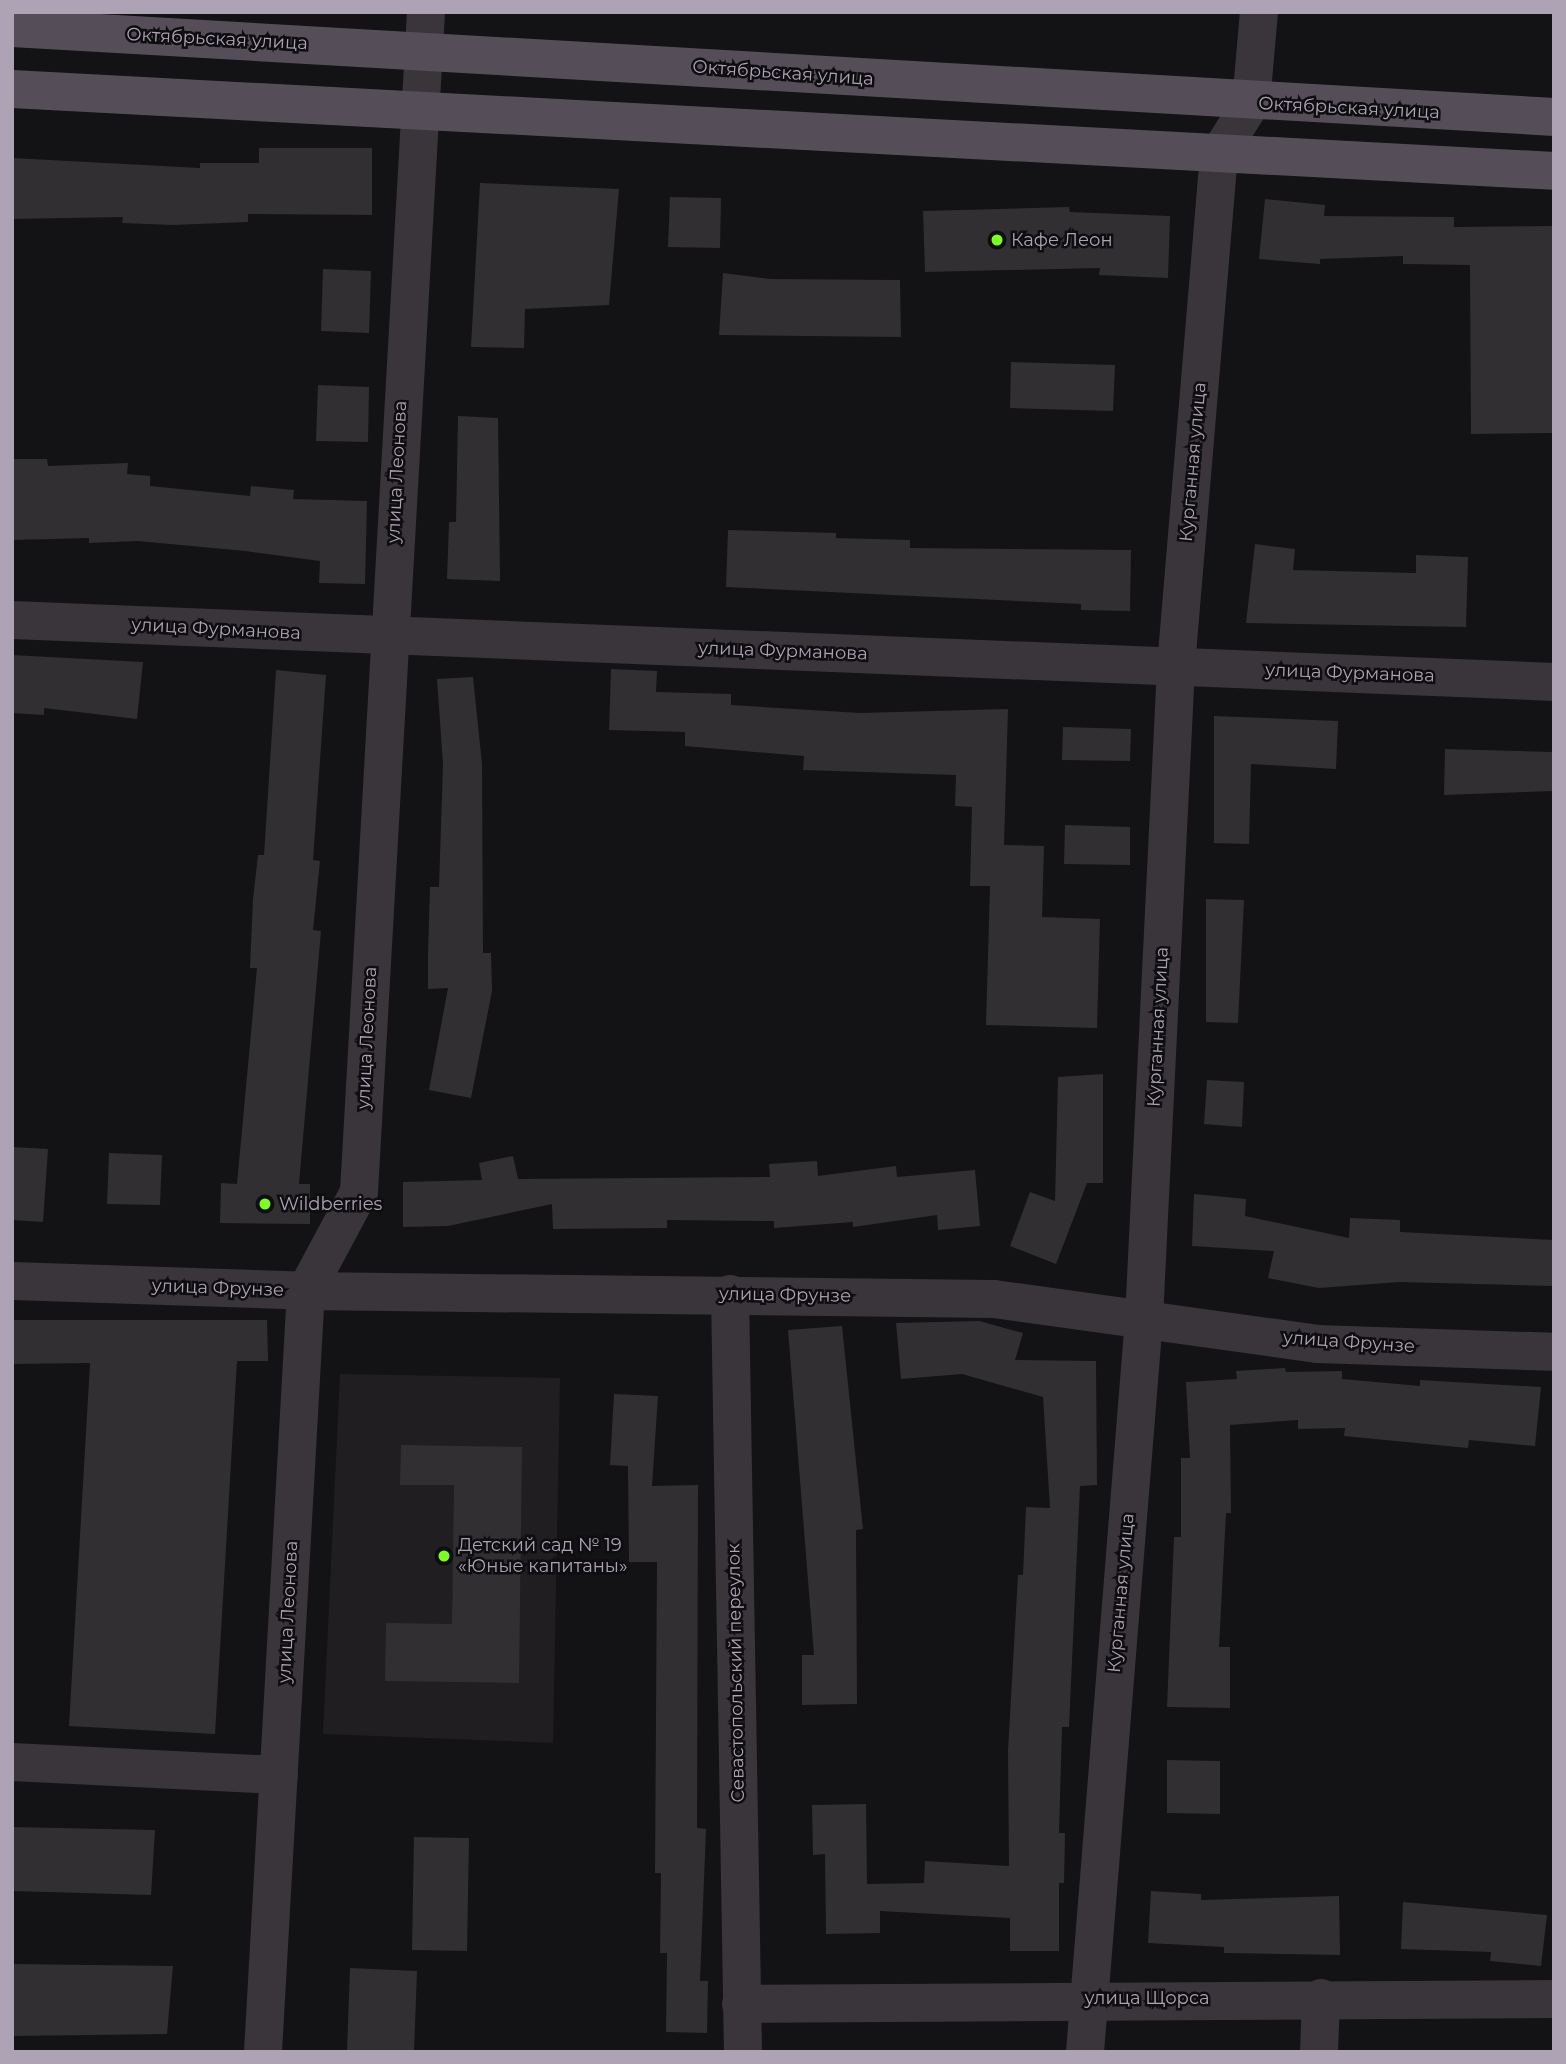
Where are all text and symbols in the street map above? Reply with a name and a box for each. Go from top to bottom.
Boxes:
street label: Октябрьская улица [126,23,308,55]
street label: Октябрьская улица [692,56,874,90]
street label: Октябрьская улица [1258,92,1440,124]
place label: Кафе Леон [1011,229,1113,251]
marker: Кафе Леон [989,232,1005,248]
street label: Курганная улица [1175,381,1211,543]
street label: улица Леонова [382,400,412,544]
street label: улица Фурманова [131,614,301,644]
street label: улица Фурманова [698,637,868,665]
street label: улица Фурманова [1265,659,1435,687]
street label: Курганная улица [1143,946,1173,1108]
street label: улица Леонова [352,966,382,1110]
place label: Wildberries [279,1193,382,1215]
marker: Wildberries [257,1196,273,1212]
street label: улица Фрунзе [151,1275,285,1301]
street label: улица Фрунзе [719,1283,851,1307]
street label: улица Фрунзе [1282,1327,1416,1357]
street label: Курганная улица [1103,1512,1139,1674]
place label: Детский сад № 19 «Юные капитаны» [458,1535,628,1578]
street label: улица Леонова [273,1540,303,1684]
street label: Севастопольский переулок [723,1543,749,1803]
marker: Детский сад № 19 «Юные капитаны» [436,1548,452,1564]
street label: улица Щорса [1084,1987,1210,2009]

